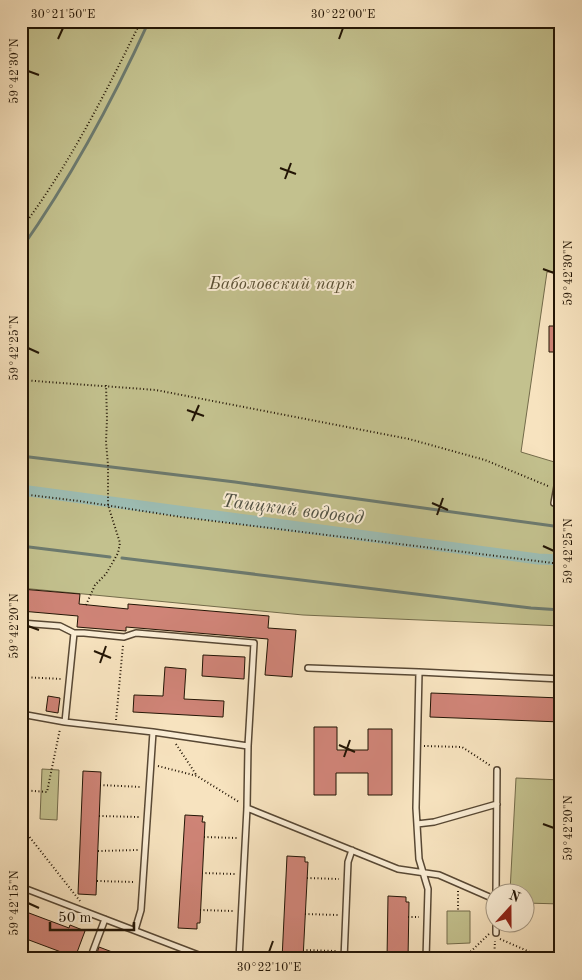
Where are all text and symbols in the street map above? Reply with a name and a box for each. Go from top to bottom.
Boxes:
text: 30°21'50"E [31,8,95,21]
text: 30°22'00"E [311,9,375,21]
text: 59°42'30"N [8,38,21,104]
text: 59°42'30"N [562,240,575,306]
park label: Баболовский парк [208,275,355,293]
text: 59°42'25"N [8,315,21,381]
water label: Таицкий водовод [221,492,365,529]
text: 59°42'25"N [562,518,575,584]
text: 59°42'20"N [8,593,21,659]
text: 59°42'20"N [562,795,575,861]
text: 59°42'15"N [8,870,21,936]
north arrow [484,882,534,932]
text: N [507,888,522,905]
scale bar [50,900,134,932]
text: 50 m [58,911,92,926]
text: 30°22'10"E [237,962,301,974]

